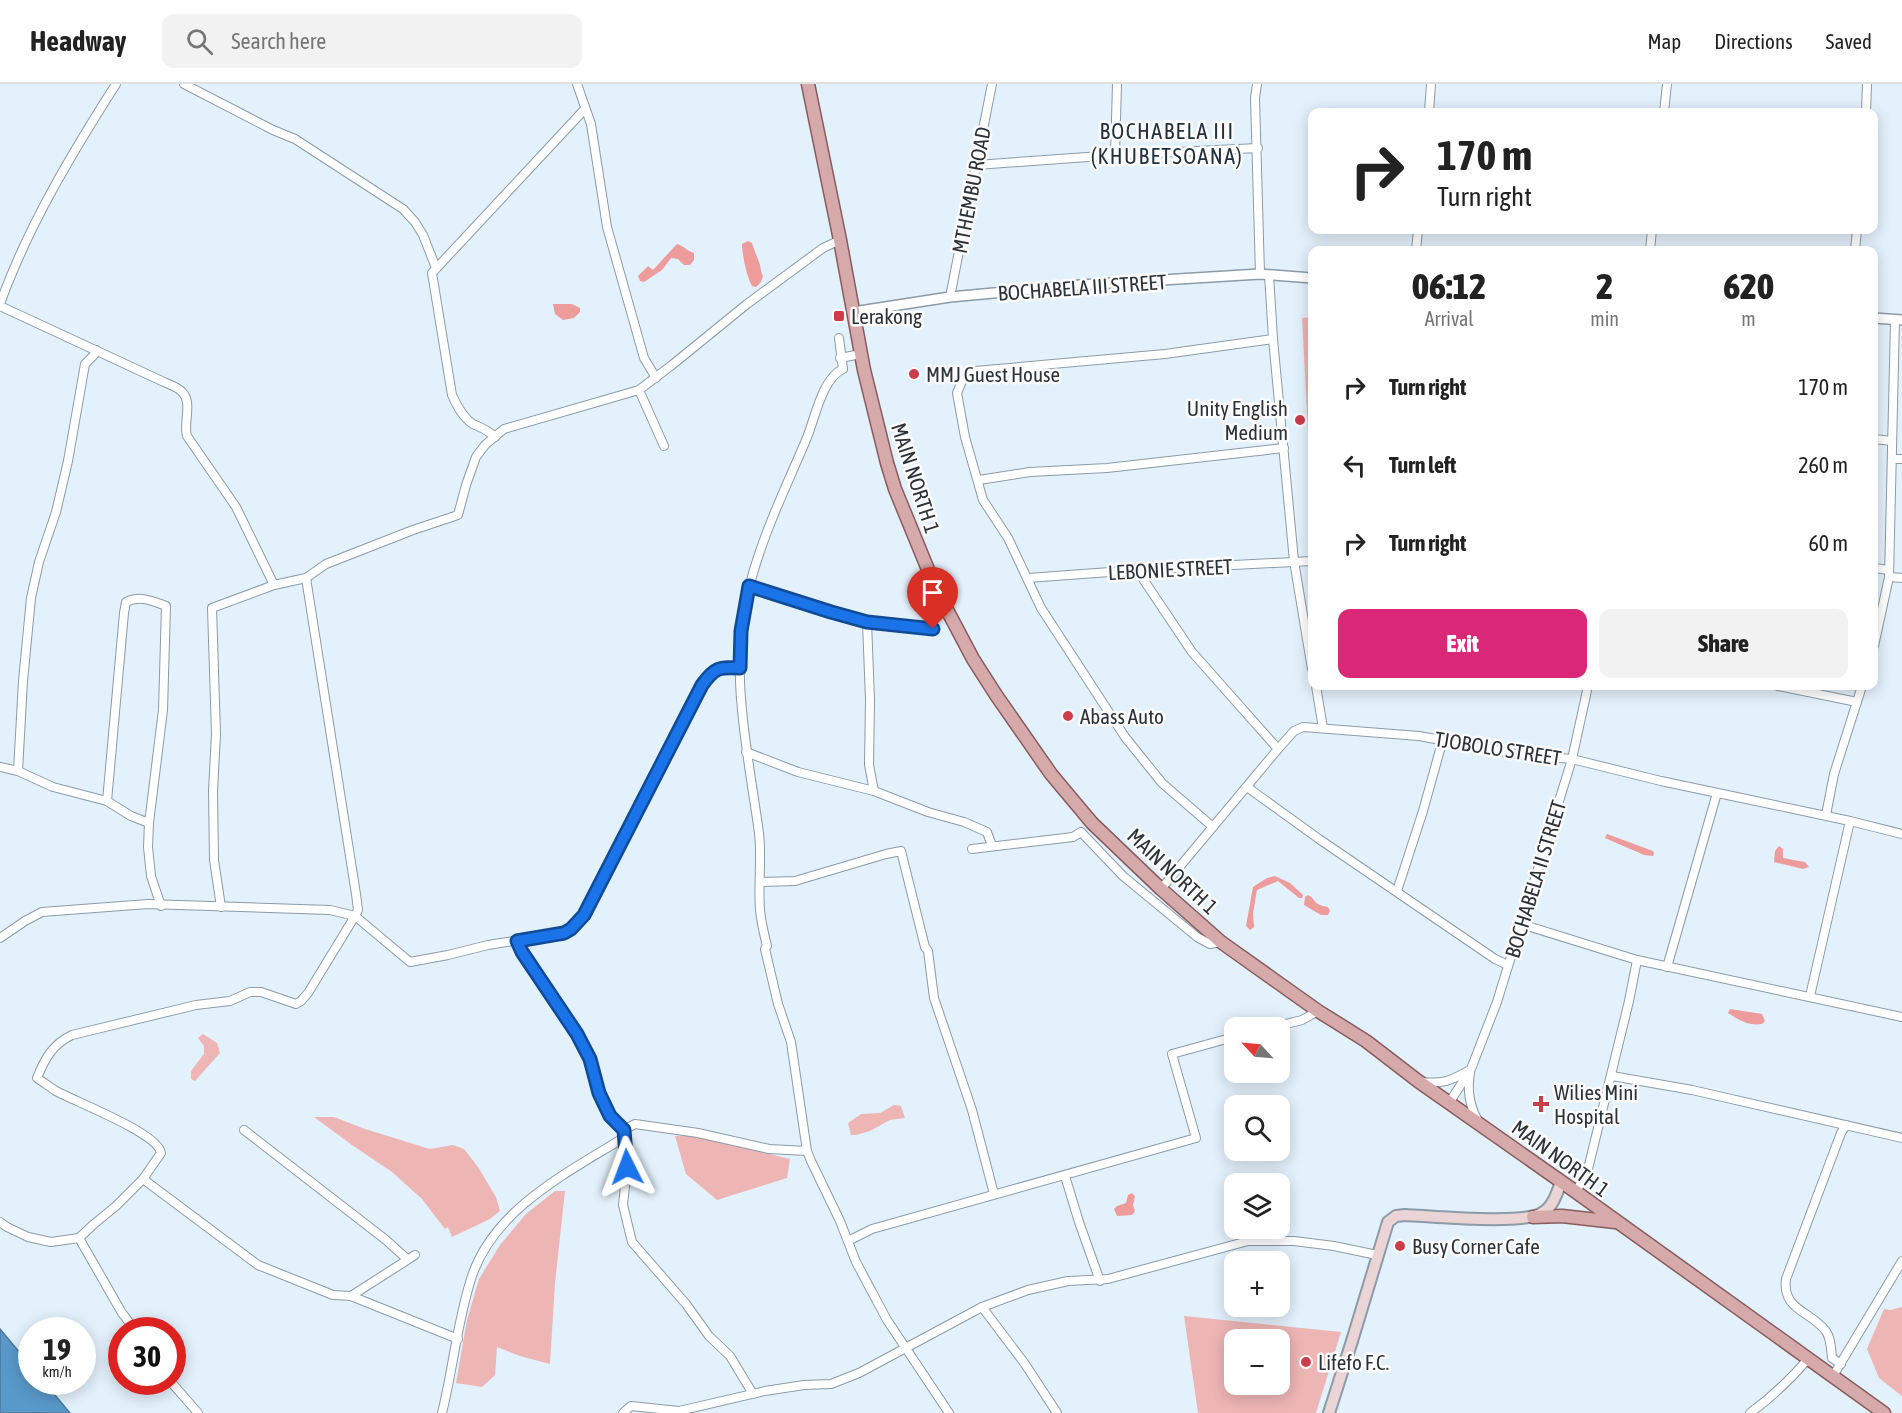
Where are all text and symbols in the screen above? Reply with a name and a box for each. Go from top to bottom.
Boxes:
search box [162,14,582,68]
text: Headway [30,25,126,57]
icon: search [183,25,216,58]
text: Search here [231,28,326,54]
text: Map [1647,29,1681,53]
text: Directions [1714,29,1793,53]
text: Saved [1826,29,1872,53]
district label: BOCHABELA III (KHUBETSOANA) [1091,118,1243,169]
street label: MTHEMBU ROAD [947,125,995,255]
text: 170 m [1437,131,1532,179]
icon: right [1338,132,1416,210]
text: Turn right [1437,181,1532,212]
text: 06:12 [1412,265,1486,307]
text: 2 [1596,265,1613,307]
text: 620 [1723,265,1774,307]
street label: BOCHABELA III STREET [997,269,1167,305]
place label: Lerakong [851,304,922,328]
text: Arrival [1425,307,1474,330]
text: min [1590,307,1619,330]
text: m [1741,307,1756,330]
marker: Lerakong [832,309,846,323]
place label: MMJ Guest House [926,362,1060,386]
marker: MMJ Guest House [907,367,921,381]
icon: right [1338,371,1371,404]
text: Turn right [1389,374,1466,400]
text: 170 m [1798,374,1848,400]
place label: Unity English Medium [1187,396,1288,444]
marker: Unity English Medium [1293,413,1307,427]
street label: MAIN NORTH 1 [887,420,945,536]
icon: left [1338,449,1371,482]
text: Turn left [1389,452,1456,478]
text: 260 m [1798,452,1848,478]
icon: right [1338,527,1371,560]
text: Turn right [1389,530,1466,556]
text: 60 m [1808,530,1848,556]
street label: LEBONIE STREET [1107,554,1233,584]
pin [907,567,958,629]
icon: arrive [916,576,949,609]
button: Exit [1338,609,1587,678]
button: Share [1599,609,1848,678]
place label: Abass Auto [1080,704,1164,728]
marker: Abass Auto [1061,709,1075,723]
street label: TJOBOLO STREET [1433,726,1563,770]
street label: BOCHABELA II STREET [1500,797,1570,961]
street label: MAIN NORTH 1 [1123,823,1223,919]
north arrow [1224,1017,1290,1083]
map controls [1224,1017,1290,1395]
place label: Wilies Mini Hospital [1554,1080,1638,1128]
button: search [1224,1095,1290,1161]
marker: Wilies Mini Hospital [1532,1095,1550,1113]
street label: MAIN NORTH 1 [1508,1115,1614,1201]
position arrow [595,1135,659,1199]
button: layers [1224,1173,1290,1239]
place label: Busy Corner Cafe [1412,1234,1540,1258]
marker: Busy Corner Cafe [1393,1239,1407,1253]
button: + [1224,1251,1290,1317]
speed limit sign: 30 [108,1317,186,1395]
button: − [1224,1329,1290,1395]
text: 19 [43,1332,71,1366]
place label: Lifefo F.C. [1318,1350,1389,1374]
marker: Lifefo F.C. [1299,1355,1313,1369]
text: km/h [42,1363,72,1380]

